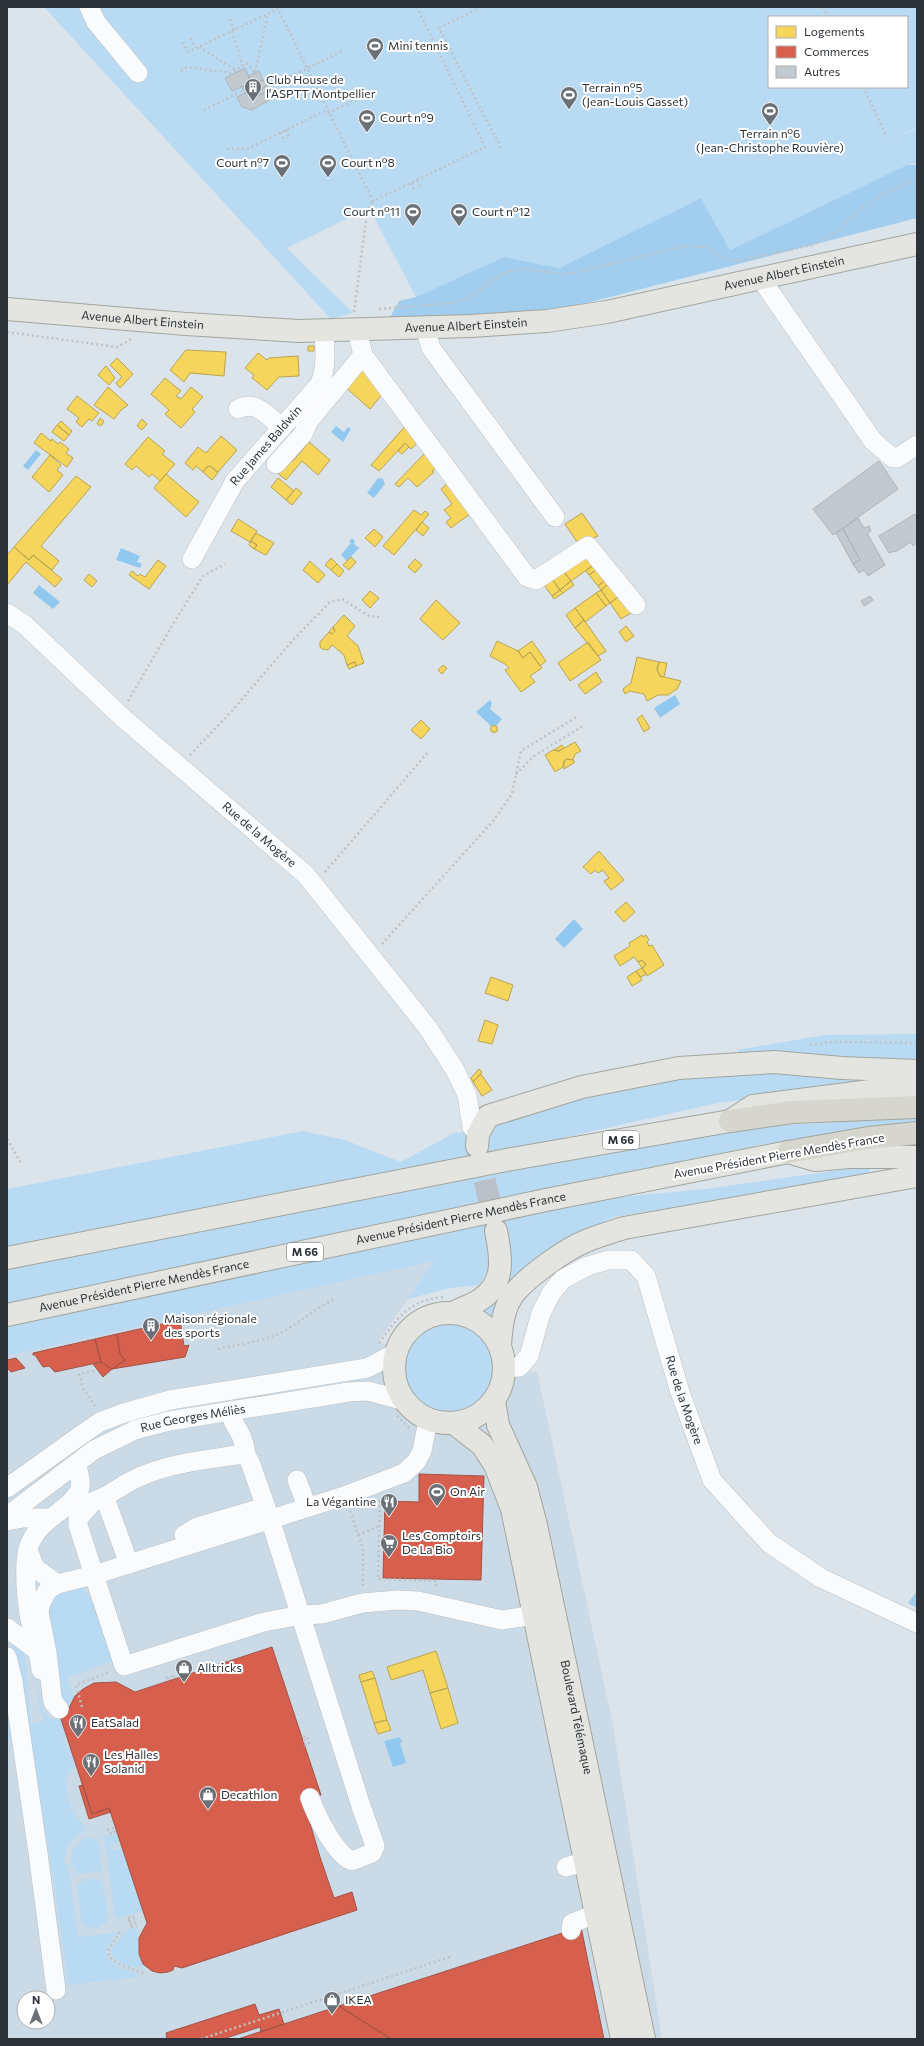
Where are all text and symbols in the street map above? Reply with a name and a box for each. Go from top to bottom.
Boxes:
legend [768,16,908,88]
text: Logements [804,24,865,38]
sports icon: Mini tennis [365,36,385,61]
place label: Mini tennis [388,38,448,52]
text: Commerces [804,44,869,58]
text: Autres [804,64,840,78]
place label: Club House de l'ASPTT Montpellier [266,72,376,100]
building icon: Club House de l'ASPTT Montpellier [243,77,263,102]
place label: Terrain n°5 (Jean-Louis Gasset) [582,80,688,109]
sports icon: Terrain n°5 (Jean-Louis Gasset) [559,85,579,110]
sports icon: Terrain n°6 (Jean-Christophe Rouvière) [760,101,780,126]
sports icon: Court n°9 [357,108,377,133]
place label: Court n°9 [380,110,434,124]
place label: Terrain n°6 (Jean-Christophe Rouvière) [696,126,844,155]
sports icon: Court n°7 [272,153,292,178]
sports icon: Court n°8 [318,153,338,178]
place label: Court n°7 [216,155,269,169]
place label: Court n°8 [341,155,395,169]
sports icon: Court n°11 [403,202,423,227]
sports icon: Court n°12 [449,202,469,227]
place label: Court n°11 [343,204,400,218]
place label: Court n°12 [472,204,531,218]
street label: Avenue Albert Einstein [722,252,845,292]
street label: Avenue Albert Einstein [81,307,204,331]
street label: Avenue Albert Einstein [404,314,528,334]
street label: Rue James Baldwin [227,402,304,488]
street label: Rue de la Mogère [220,798,300,870]
street label: Avenue Président Pierre Mendès France [672,1130,885,1180]
road number: M 66 [603,1131,639,1149]
street label: Avenue Président Pierre Mendès France [354,1188,567,1246]
road number: M 66 [287,1243,323,1261]
street label: Avenue Président Pierre Mendès France [37,1256,250,1314]
place label: Maison régionale des sports [164,1311,257,1339]
building icon: Maison régionale des sports [141,1316,161,1341]
street label: Rue de la Mogère [664,1354,706,1446]
street label: Rue Georges Méliès [139,1401,246,1434]
sports icon: On Air [427,1482,447,1507]
place label: On Air [450,1484,485,1498]
restaurant icon: La Végantine [379,1492,399,1517]
place label: La Végantine [306,1494,376,1508]
place label: Les Comptoirs De La Bio [402,1528,481,1556]
supermarket icon: Les Comptoirs De La Bio [379,1533,399,1558]
shop icon: Alltricks [174,1658,194,1683]
street label: Boulevard Télémaque [559,1659,596,1775]
place label: Alltricks [197,1660,242,1674]
restaurant icon: EatSalad [68,1713,88,1738]
place label: EatSalad [91,1715,139,1729]
place label: Les Halles Solanid [104,1747,158,1775]
restaurant icon: Les Halles Solanid [81,1752,101,1777]
shop icon: Decathlon [198,1785,218,1810]
place label: Decathlon [221,1787,277,1801]
north arrow [16,1990,56,2030]
shop icon: IKEA [322,1990,342,2015]
place label: IKEA [345,1992,372,2006]
text: N [32,1993,40,2006]

